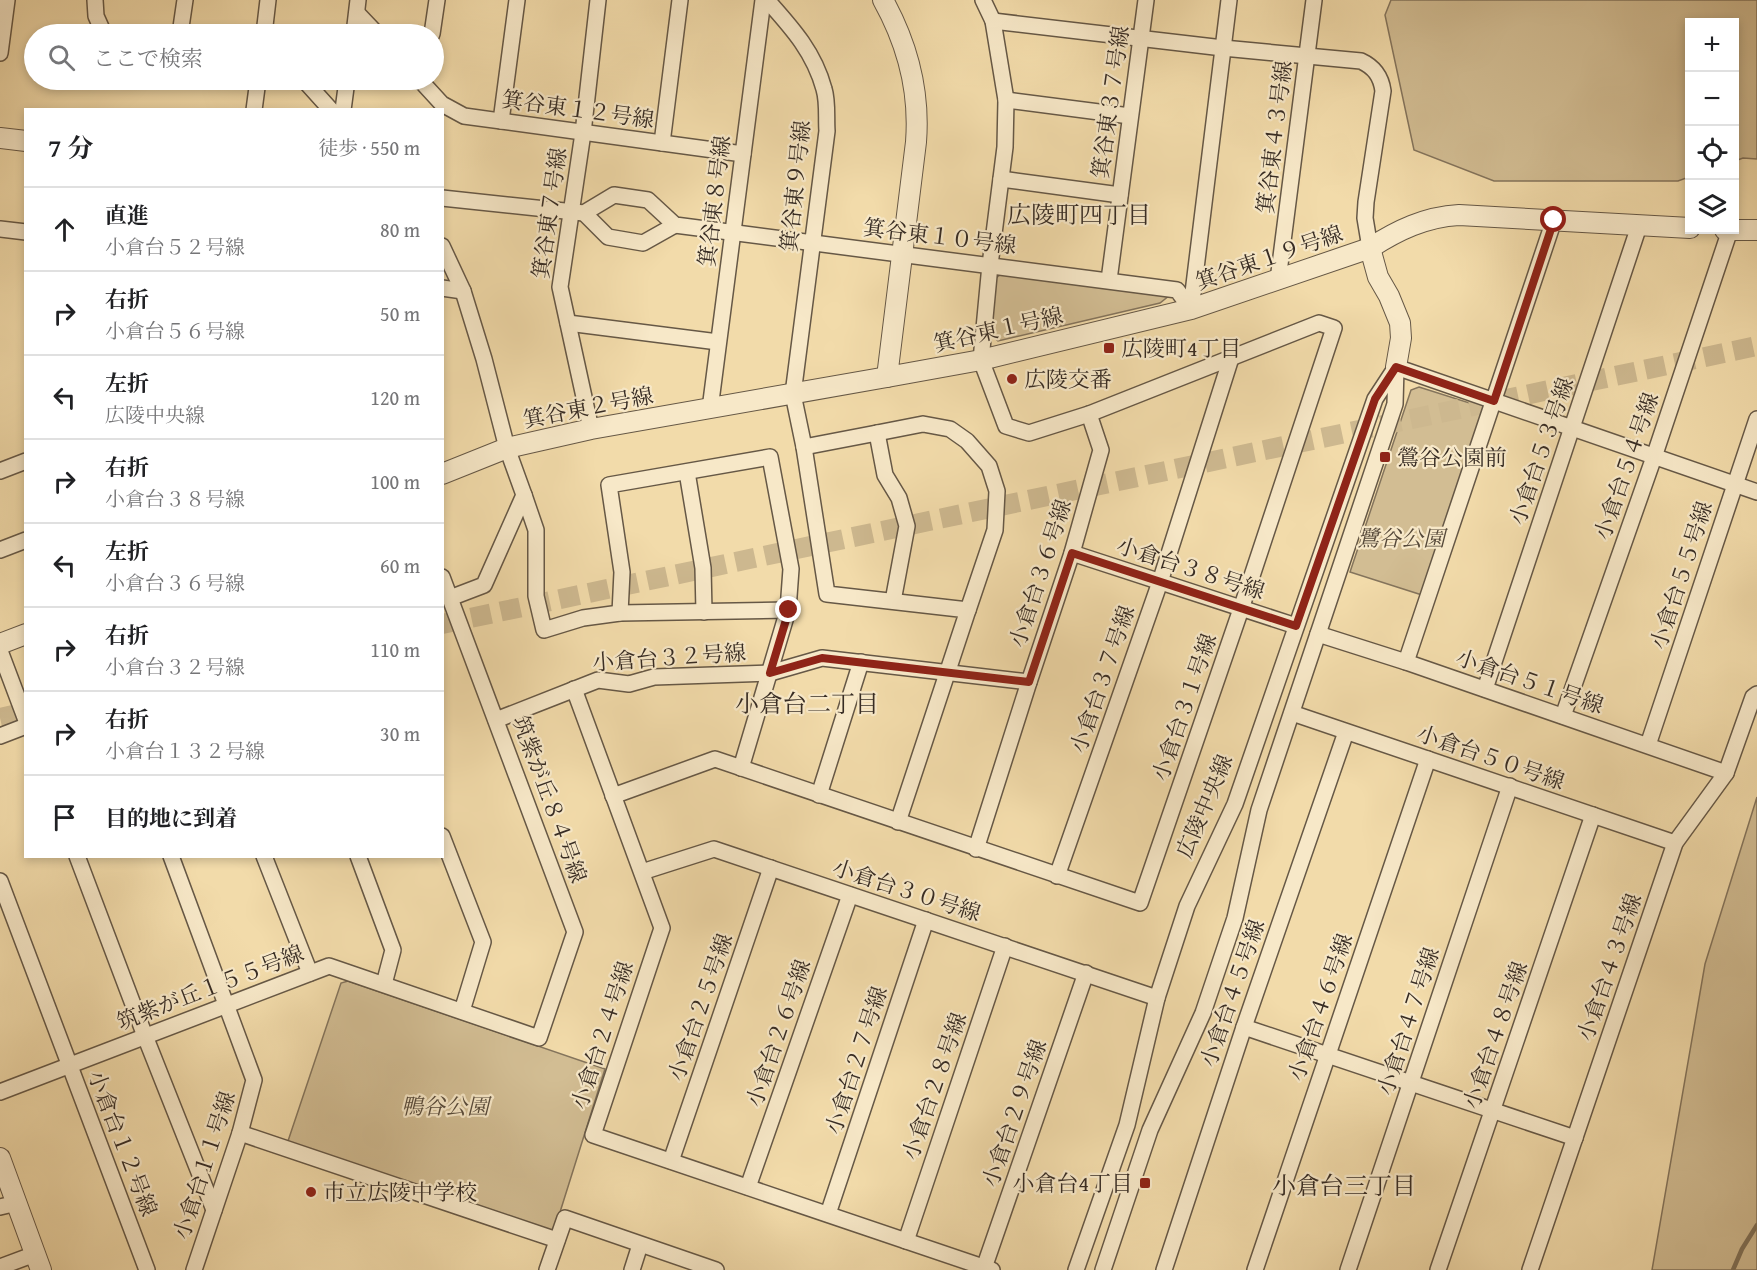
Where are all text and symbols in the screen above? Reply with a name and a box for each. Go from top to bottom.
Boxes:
map controls [1685,18,1739,234]
button: + [1685,18,1739,72]
search box [24,24,444,90]
street label: 箕谷東３７号線 [1083,24,1137,180]
icon: search [45,41,78,74]
text: ここで検索 [93,42,203,74]
street label: 箕谷東４３号線 [1249,59,1299,215]
button: − [1685,72,1739,126]
street label: 箕谷東１２号線 [500,82,656,136]
street label: 箕谷東９号線 [772,119,818,253]
button: locate [1685,126,1739,180]
text: 7 分 [48,128,93,167]
text: 徒歩 · 550 m [318,133,420,162]
street label: 箕谷東８号線 [690,134,738,268]
street label: 箕谷東７号線 [524,145,574,281]
button: layers [1685,180,1739,234]
district label: 広陵町四丁目 [1007,197,1151,232]
text: 直進 [105,199,149,231]
route start [1540,206,1566,232]
street label: 箕谷東１０号線 [862,211,1018,261]
icon: ahead [48,213,81,246]
text: 80 m [380,215,420,244]
street label: 箕谷東１９号線 [1191,217,1347,297]
text: 小倉台５２号線 [105,232,245,261]
text: 右折 [105,283,149,315]
icon: right [48,297,81,330]
text: 50 m [380,299,420,328]
street label: 箕谷東１号線 [930,299,1066,359]
text: 小倉台５６号線 [105,316,245,345]
place label: 広陵町4丁目 [1121,332,1242,364]
marker: 広陵町4丁目 [1102,341,1116,355]
place label: 広陵交番 [1024,363,1112,395]
text: 左折 [105,367,149,399]
marker: 広陵交番 [1005,372,1019,386]
street label: 小倉台５３号線 [1501,373,1581,529]
street label: 箕谷東２号線 [520,379,656,435]
icon: left [48,381,81,414]
text: 120 m [370,383,420,412]
street label: 小倉台５４号線 [1586,388,1666,544]
text: 広陵中央線 [105,400,205,429]
place label: 鶯谷公園前 [1397,441,1507,473]
marker: 鶯谷公園前 [1378,450,1392,464]
text: 右折 [105,451,149,483]
icon: right [48,465,81,498]
text: 100 m [370,467,420,496]
text: 小倉台３８号線 [105,484,245,513]
street label: 小倉台３６号線 [1001,495,1079,651]
street label: 小倉台５５号線 [1642,497,1720,653]
park label: 鷺谷公園 [1357,522,1448,554]
street label: 小倉台３８号線 [1113,529,1269,607]
text: 左折 [105,535,149,567]
icon: left [48,549,81,582]
text: 60 m [380,551,420,580]
text: 小倉台３６号線 [105,568,245,597]
route end [775,596,801,622]
street label: 小倉台３７号線 [1062,601,1142,757]
text: 右折 [105,619,149,651]
street label: 小倉台３１号線 [1144,629,1224,785]
icon: right [48,633,81,666]
text: 110 m [370,635,420,664]
street label: 小倉台３２号線 [591,636,747,678]
street label: 小倉台５１号線 [1452,641,1608,721]
text: 小倉台３２号線 [105,652,245,681]
district label: 小倉台二丁目 [735,686,879,721]
text: 右折 [105,703,149,735]
street label: 筑紫が丘８４号線 [505,711,595,887]
icon: right [48,717,81,750]
street label: 小倉台５０号線 [1413,717,1569,797]
text: 30 m [380,719,420,748]
text: 小倉台１３２号線 [105,736,265,765]
street label: 広陵中央線 [1168,749,1240,863]
icon: arrive [48,801,81,834]
text: 目的地に到着 [105,802,237,834]
street label: 小倉台３０号線 [829,851,985,929]
street label: 小倉台４３号線 [1569,889,1649,1045]
street label: 小倉台４５号線 [1192,915,1272,1071]
street label: 小倉台２５号線 [660,929,740,1085]
street label: 小倉台４６号線 [1280,929,1360,1085]
street label: 筑紫が丘１５５号線 [112,937,308,1037]
street label: 小倉台４７号線 [1369,943,1447,1099]
street label: 小倉台２６号線 [738,955,818,1111]
street label: 小倉台２４号線 [563,957,641,1113]
street label: 小倉台４８号線 [1455,957,1535,1113]
street label: 小倉台２７号線 [817,982,895,1138]
street label: 小倉台２８号線 [894,1008,974,1164]
street label: 小倉台２９号線 [974,1035,1054,1191]
street label: 小倉台１２号線 [80,1065,166,1221]
street label: 小倉台１１号線 [165,1087,243,1243]
park label: 鴨谷公園 [401,1090,492,1122]
place label: 小倉台4丁目 [1012,1167,1133,1199]
district label: 小倉台三丁目 [1272,1168,1416,1203]
place label: 市立広陵中学校 [323,1176,477,1208]
marker: 小倉台4丁目 [1138,1176,1152,1190]
marker: 市立広陵中学校 [304,1185,318,1199]

